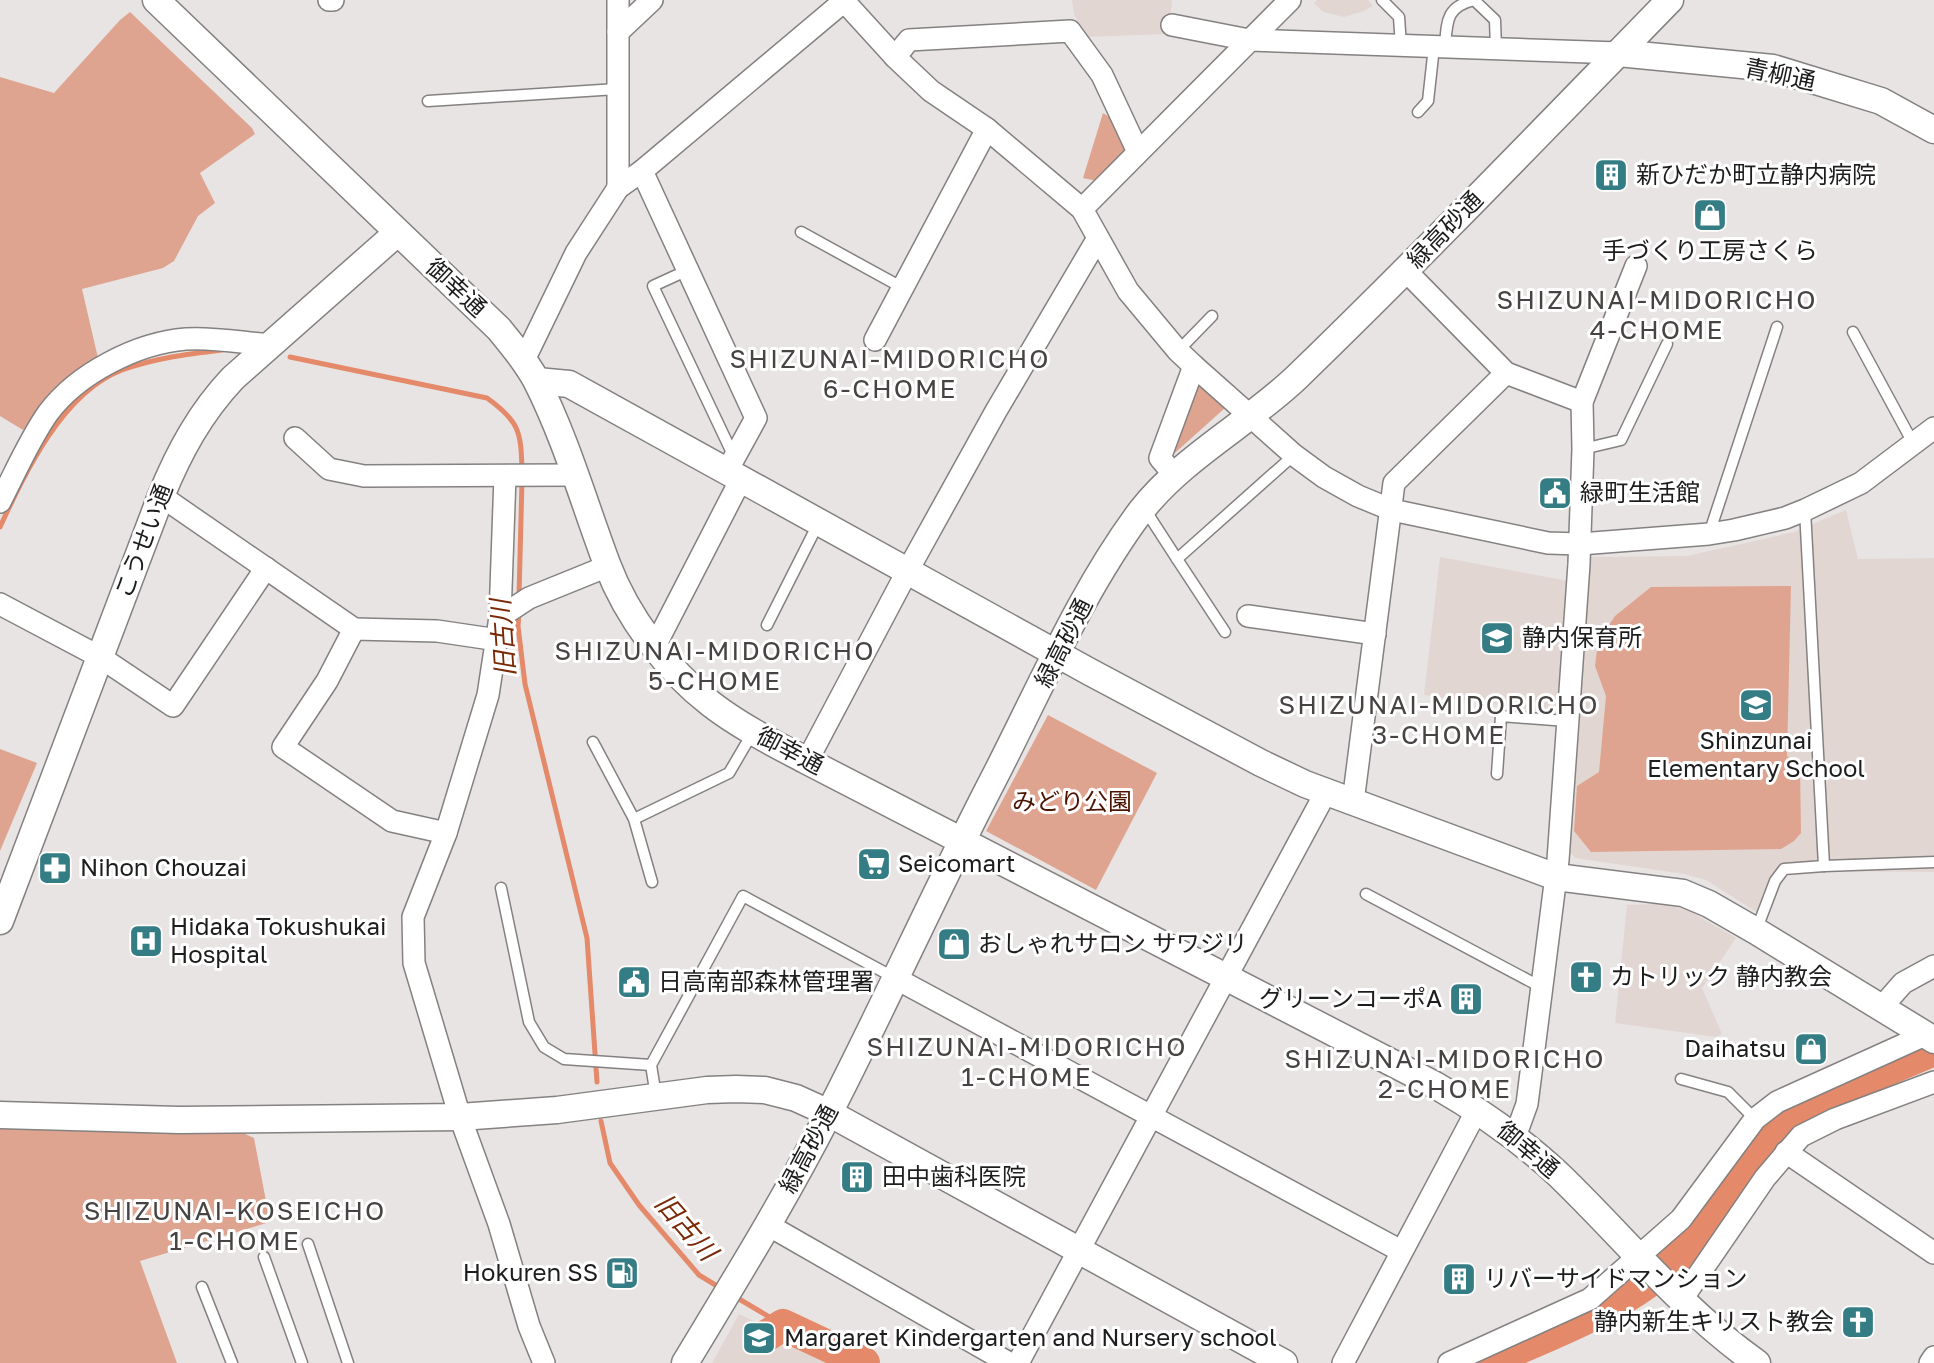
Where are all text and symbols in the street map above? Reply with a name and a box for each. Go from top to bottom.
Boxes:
street label: 青柳通 [1742,52,1819,95]
building icon: 新ひだか町立静内病院 [1592,156,1630,194]
place label: 新ひだか町立静内病院 [1636,159,1876,188]
street label: 緑高砂通 [1400,184,1488,274]
shop icon: 手づくり工房さくら [1691,196,1729,234]
place label: 手づくり工房さくら [1602,235,1818,264]
street label: 御幸通 [421,252,493,322]
district label: SHIZUNAI-MIDORICHO 4-CHOME [1497,284,1817,345]
district label: SHIZUNAI-MIDORICHO 6-CHOME [730,343,1050,404]
public building icon: 緑町生活館 [1536,474,1574,512]
place label: 緑町生活館 [1580,477,1700,506]
street label: こうせい通 [108,479,178,602]
street label: 緑高砂通 [1028,593,1097,692]
water label: 旧古川 [484,595,521,678]
school or university icon: 静内保育所 [1478,619,1516,657]
place label: 静内保育所 [1522,622,1642,651]
district label: SHIZUNAI-MIDORICHO 5-CHOME [555,635,875,696]
school or university icon: Shinzunai Elementary School [1737,686,1775,724]
district label: SHIZUNAI-MIDORICHO 3-CHOME [1279,689,1599,750]
street label: 御幸通 [752,720,829,779]
place label: Shinzunai Elementary School [1647,725,1865,782]
park label: みどり公園 [1012,786,1132,815]
supermarket icon: Seicomart [855,845,893,883]
place label: Seicomart [898,848,1015,877]
pharmacy icon: Nihon Chouzai [36,849,74,887]
place label: Nihon Chouzai [80,852,247,881]
place label: Hidaka Tokushukai Hospital [170,911,386,968]
hospital icon: Hidaka Tokushukai Hospital [127,922,165,960]
shop icon: おしゃれサロン サワジリ [935,925,973,963]
place label: おしゃれサロン サワジリ [978,928,1248,957]
church icon: カトリック 静内教会 [1567,958,1605,996]
place label: カトリック 静内教会 [1610,961,1832,990]
public building icon: 日高南部森林管理署 [615,963,653,1001]
place label: 日高南部森林管理署 [658,966,874,995]
building icon: グリーンコーポA [1447,980,1485,1018]
place label: グリーンコーポA [1259,983,1442,1012]
shop icon: Daihatsu [1792,1030,1830,1068]
district label: SHIZUNAI-MIDORICHO 1-CHOME [867,1031,1187,1092]
place label: Daihatsu [1684,1033,1786,1062]
district label: SHIZUNAI-MIDORICHO 2-CHOME [1285,1043,1605,1104]
street label: 緑高砂通 [772,1099,843,1197]
street label: 御幸通 [1492,1115,1566,1183]
building icon: 田中歯科医院 [838,1158,876,1196]
place label: 田中歯科医院 [882,1161,1026,1190]
water label: 旧古川 [649,1187,726,1269]
district label: SHIZUNAI-KOSEICHO 1-CHOME [84,1195,386,1256]
fuel station icon: Hokuren SS [603,1254,641,1292]
place label: Hokuren SS [463,1257,598,1286]
building icon: リバーサイドマンション [1440,1260,1478,1298]
place label: リバーサイドマンション [1484,1263,1748,1292]
church icon: 静内新生キリスト教会 [1839,1303,1877,1341]
place label: 静内新生キリスト教会 [1594,1306,1834,1335]
school or university icon: Margaret Kindergarten and Nursery school [740,1319,778,1357]
place label: Margaret Kindergarten and Nursery school [784,1322,1277,1351]

